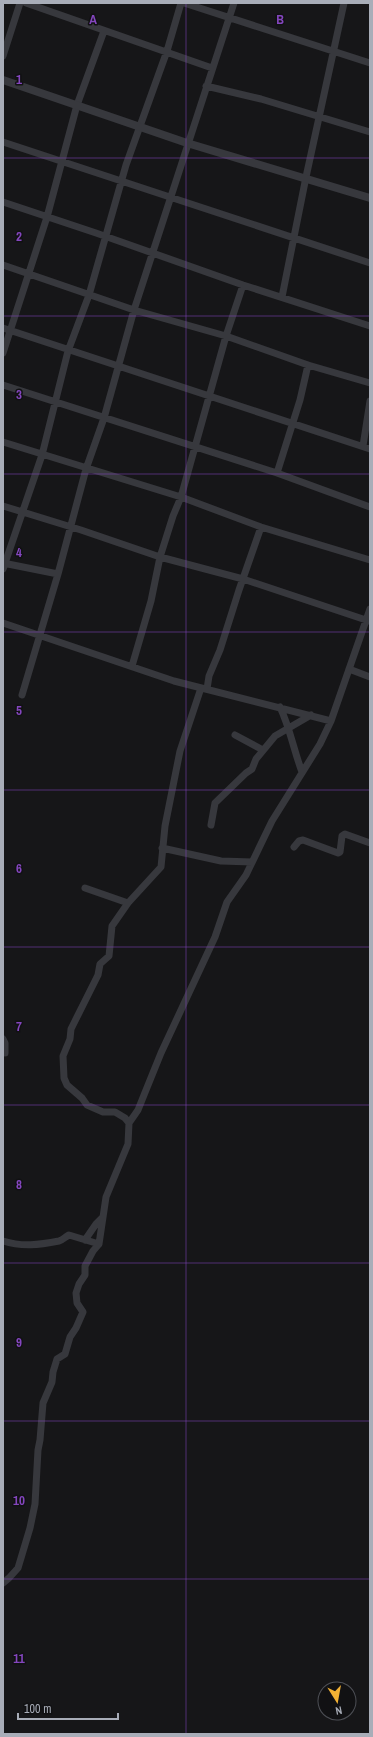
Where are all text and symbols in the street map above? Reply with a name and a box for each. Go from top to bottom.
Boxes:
text: A [89,11,97,28]
text: B [276,11,284,28]
text: 1 [16,71,22,88]
text: 2 [16,228,22,245]
text: 3 [16,386,22,403]
text: 4 [16,544,22,561]
text: 5 [16,702,22,719]
text: 6 [16,860,22,877]
text: 7 [16,1018,22,1035]
text: 8 [16,1176,22,1193]
text: 9 [16,1334,22,1351]
text: 10 [13,1492,25,1509]
text: 11 [13,1650,25,1667]
north arrow [317,1681,357,1721]
scale bar [18,1695,118,1721]
text: 100 m [24,1701,51,1717]
text: N [334,1703,343,1718]

